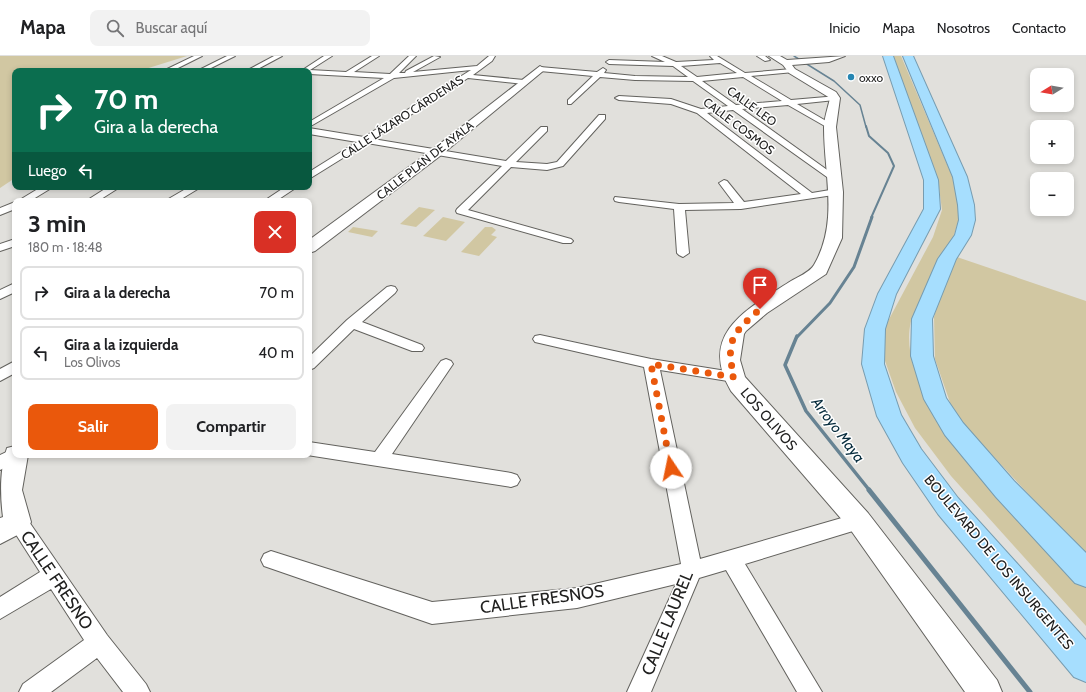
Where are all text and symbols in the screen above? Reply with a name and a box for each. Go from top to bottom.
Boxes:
search box [90,10,370,46]
text: Mapa [20,16,66,39]
icon: search [104,17,126,39]
text: Buscar aquí [136,19,207,37]
text: Inicio [829,19,860,37]
text: Mapa [882,19,915,37]
text: Nosotros [937,19,990,37]
text: Contacto [1012,19,1066,37]
north arrow [1030,68,1074,112]
map controls [1030,68,1074,216]
place label: oxxo [859,70,884,85]
street label: CALLE LÁZARO CÁRDENAS [338,72,466,162]
marker: oxxo [846,72,856,82]
text: 70 m [94,82,158,116]
street label: CALLE LEO [724,83,780,129]
icon: right [28,84,80,136]
street label: CALLE COSMOS [700,94,778,158]
text: Gira a la derecha [94,116,218,138]
street label: CALLE PLAN DE AYALA [373,117,477,203]
button: + [1030,120,1074,164]
icon: left [75,160,97,182]
text: Luego [28,162,67,180]
button: − [1030,172,1074,216]
text: 3 min [28,209,86,238]
button: close [254,211,296,253]
text: 180 m · 18:48 [28,239,103,255]
pin [743,268,777,309]
icon: arrive [749,274,771,296]
icon: right [30,282,52,304]
text: Gira a la derecha [64,284,170,302]
text: 70 m [260,284,294,302]
text: Gira a la izquierda [64,336,178,354]
icon: left [30,342,52,364]
text: 40 m [258,344,294,362]
text: Los Olivos [64,354,120,370]
street label: LOS OLIVOS [737,384,801,454]
water label: Arroyo Maya [807,393,868,466]
button: Salir [28,404,158,450]
button: Compartir [166,404,296,450]
position arrow [650,447,692,489]
street label: BOULEVARD DE LOS INSURGENTES [921,471,1077,653]
street label: CALLE FRESNO [17,527,97,633]
street label: CALLE LAUREL [637,568,697,678]
street label: CALLE FRESNOS [479,580,605,618]

